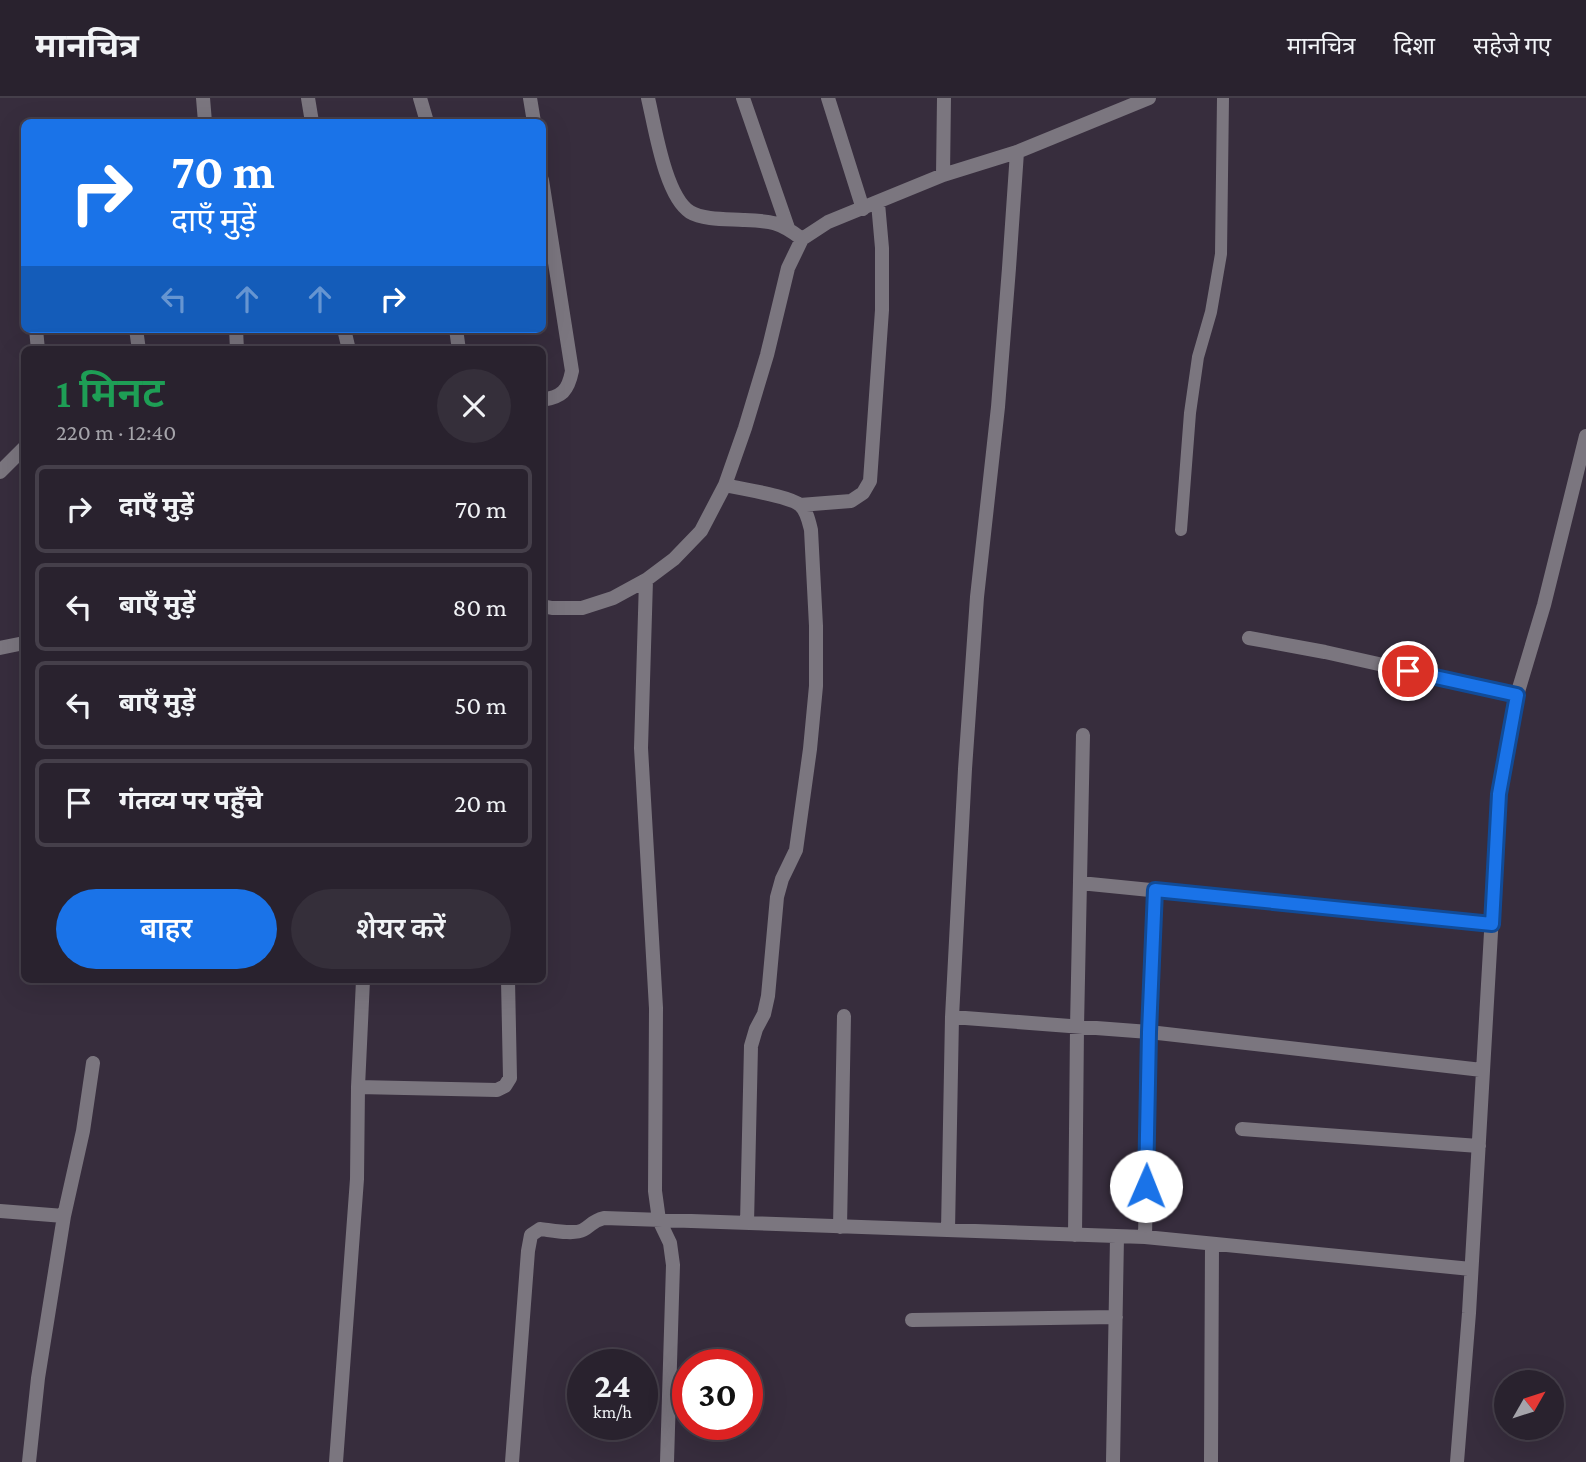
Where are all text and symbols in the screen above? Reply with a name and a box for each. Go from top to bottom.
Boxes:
text: मानचित्र [35,27,139,64]
text: मानचित्र [1287,32,1355,59]
text: दिशा [1393,32,1435,59]
text: सहेजे गए [1473,32,1551,59]
text: 70 m [171,144,275,199]
icon: right [56,147,147,238]
text: दाएँ मुड़ें [171,202,256,238]
icon: left [155,280,193,318]
icon: ahead [228,280,266,318]
icon: ahead [301,280,339,318]
icon: right [374,280,412,318]
text: 1 मिनट [56,369,164,416]
button: close [437,369,511,443]
text: 220 m · 12:40 [56,419,176,445]
icon: right [60,490,98,528]
text: दाएँ मुड़ें [119,492,194,521]
text: 70 m [455,495,507,524]
icon: left [60,588,98,626]
text: बाएँ मुड़ें [119,590,195,619]
text: 80 m [453,593,507,622]
pin [1378,641,1438,701]
icon: arrive [1389,652,1427,690]
icon: left [60,686,98,724]
text: बाएँ मुड़ें [119,688,195,717]
text: 50 m [454,691,507,720]
icon: arrive [60,784,98,822]
text: गंतव्य पर पहुँचे [119,786,263,815]
text: 20 m [454,789,507,818]
button: बाहर [56,889,277,969]
button: शेयर करें [291,889,511,969]
position arrow [1109,1149,1183,1223]
speed limit sign: 30 [672,1349,763,1440]
text: 24 [594,1366,631,1405]
north arrow [1494,1370,1564,1440]
map controls [1494,1370,1564,1440]
text: km/h [593,1402,632,1422]

